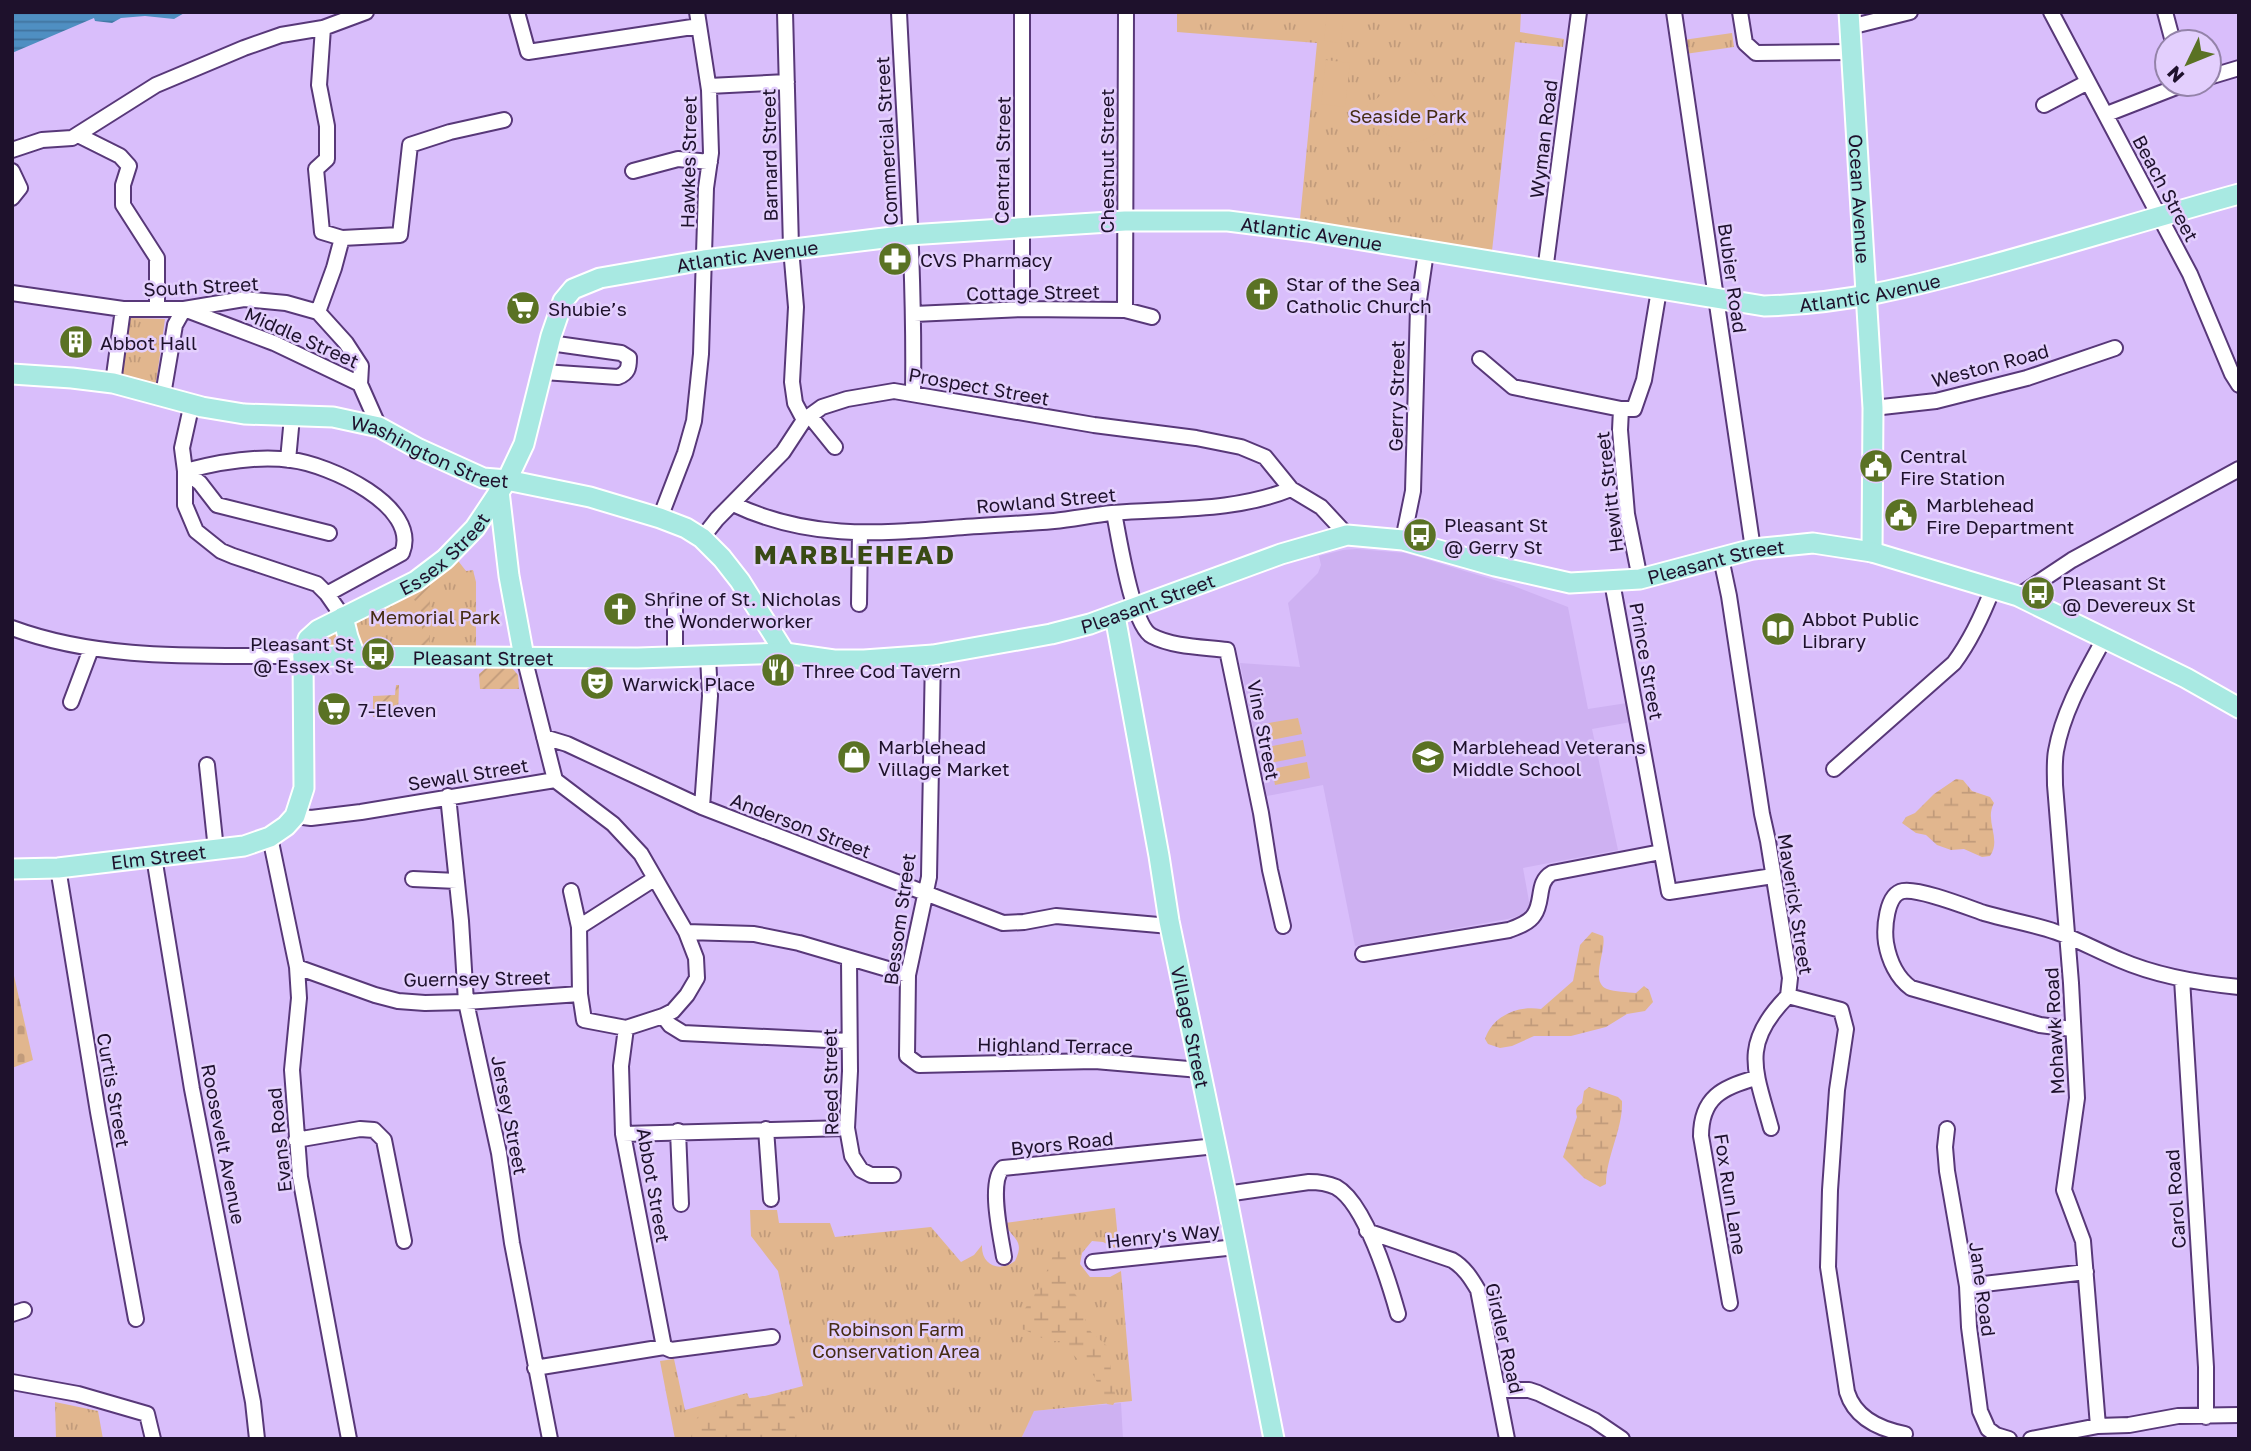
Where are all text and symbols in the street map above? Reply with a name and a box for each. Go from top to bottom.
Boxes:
north arrow [2153,28,2223,98]
street label: Commercial Street [870,56,902,226]
text: N [2162,62,2189,88]
street label: Wyman Road [1524,78,1562,200]
street label: Barnard Street [756,88,782,222]
street label: Chestnut Street [1095,88,1118,234]
street label: Hawkes Street [675,95,701,229]
street label: Central Street [989,96,1015,224]
park label: Seaside Park [1349,104,1467,127]
street label: Beach Street [2128,131,2204,245]
street label: Ocean Avenue [1845,133,1876,264]
street label: Atlantic Avenue [1240,211,1384,255]
street label: Bubier Road [1714,222,1752,334]
street label: Atlantic Avenue [674,235,819,276]
pharmacy icon: CVS Pharmacy [876,240,914,278]
place label: CVS Pharmacy [920,248,1053,271]
street label: Atlantic Avenue [1798,268,1942,316]
street label: South Street [143,271,259,301]
place label: Star of the Sea Catholic Church [1286,272,1432,317]
church icon: Star of the Sea Catholic Church [1243,275,1281,313]
street label: Cottage Street [966,279,1100,305]
supermarket icon: Shubie’s [504,289,542,327]
place label: Shubie’s [548,297,627,320]
street label: Middle Street [241,302,363,372]
building icon: Abbot Hall [57,323,95,361]
place label: Abbot Hall [100,331,197,354]
street label: Weston Road [1929,338,2051,392]
street label: Gerry Street [1384,340,1408,452]
street label: Prospect Street [907,362,1051,410]
street label: Washington Street [349,410,510,492]
street label: Hewitt Street [1590,430,1628,554]
place label: Central Fire Station [1900,444,2005,489]
public building icon: Central Fire Station [1857,447,1895,485]
street label: Rowland Street [975,482,1117,518]
place label: Marblehead Fire Department [1926,493,2074,538]
public building icon: Marblehead Fire Department [1882,496,1920,534]
street label: Essex Street [395,508,494,599]
place label: Pleasant St @ Gerry St [1444,513,1548,558]
bus stop icon: Pleasant St @ Gerry St [1401,516,1439,554]
street label: Pleasant Street [1644,534,1786,588]
district label: MARBLEHEAD [754,539,956,570]
street label: Pleasant Street [1078,568,1218,637]
place label: Pleasant St @ Devereux St [2062,571,2196,616]
bus stop icon: Pleasant St @ Devereux St [2019,574,2057,612]
place label: Shrine of St. Nicholas the Wonderworker [644,587,841,632]
church icon: Shrine of St. Nicholas the Wonderworker [601,590,639,628]
street label: Prince Street [1625,600,1669,722]
park label: Memorial Park [370,605,501,628]
place label: Abbot Public Library [1802,607,1919,652]
library icon: Abbot Public Library [1759,610,1797,648]
place label: Pleasant St @ Essex St [250,632,354,677]
bus stop icon: Pleasant St @ Essex St [359,635,397,673]
street label: Pleasant Street [412,645,554,669]
restaurant icon: Three Cod Tavern [759,651,797,689]
place label: Three Cod Tavern [802,659,961,682]
theatre icon: Warwick Place [578,664,616,702]
place label: Warwick Place [622,672,755,695]
street label: Vine Street [1243,678,1285,782]
supermarket icon: 7-Eleven [315,690,353,728]
place label: 7-Eleven [358,698,436,721]
place label: Marblehead Village Market [878,735,1010,780]
place label: Marblehead Veterans Middle School [1452,735,1646,780]
shop icon: Marblehead Village Market [835,738,873,776]
school or university icon: Marblehead Veterans Middle School [1409,738,1447,776]
street label: Sewall Street [406,753,530,795]
street label: Anderson Street [727,788,875,862]
street label: Maverick Street [1773,832,1819,976]
street label: Elm Street [109,839,207,873]
street label: Bessom Street [878,851,920,987]
street label: Village Street [1167,964,1215,1090]
street label: Guernsey Street [403,965,551,991]
street label: Mohawk Road [2039,967,2069,1095]
street label: Reed Street [818,1028,842,1136]
street label: Curtis Street [93,1031,135,1149]
street label: Highland Terrace [977,1032,1133,1058]
street label: Jersey Street [487,1053,533,1177]
street label: Roosevelt Avenue [197,1062,251,1226]
street label: Evans Road [262,1086,296,1194]
street label: Abbot Street [633,1126,675,1244]
street label: Byors Road [1010,1126,1114,1160]
street label: Fox Run Lane [1710,1132,1752,1256]
street label: Carol Road [2160,1148,2190,1250]
street label: Henry's Way [1105,1218,1221,1252]
street label: Jane Road [1965,1240,2001,1338]
street label: Girdler Road [1481,1280,1529,1396]
park label: Robinson Farm Conservation Area [812,1317,980,1362]

